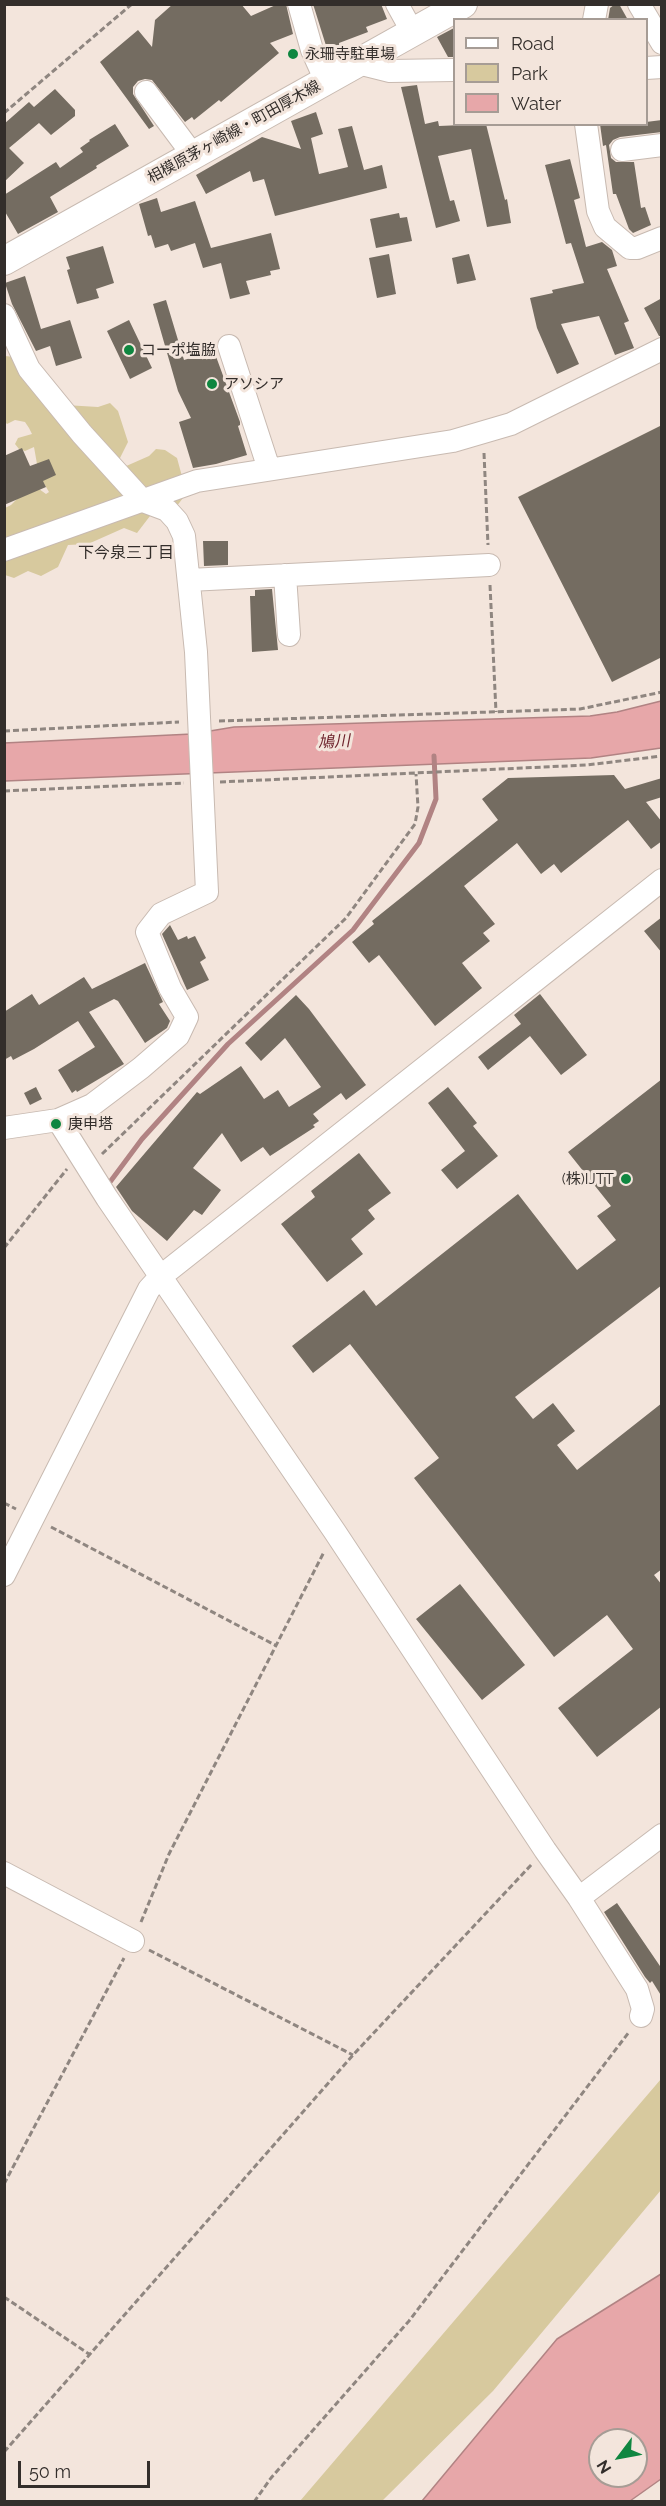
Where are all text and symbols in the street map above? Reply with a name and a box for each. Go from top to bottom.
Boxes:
legend [453,18,648,126]
text: Road [511,33,554,54]
place label: 永珊寺駐車場 [305,45,395,63]
marker: 永珊寺駐車場 [286,47,300,61]
text: Park [511,63,548,84]
street label: 相模原茅ヶ崎線・町田厚木線 [144,77,324,187]
text: Water [511,93,561,114]
place label: コーポ塩脇 [141,341,216,359]
marker: コーポ塩脇 [122,343,136,357]
place label: アソシア [224,375,284,393]
marker: アソシア [205,377,219,391]
district label: 下今泉三丁目 [78,543,174,563]
water label: 鳩川 [318,732,350,752]
place label: 庚申塔 [68,1115,113,1133]
marker: 庚申塔 [49,1117,63,1131]
place label: (株)IJTT [562,1170,614,1188]
marker: (株)IJTT [619,1172,633,1186]
north arrow [588,2428,648,2488]
scale bar [21,2449,153,2487]
text: N [593,2457,615,2477]
text: 50 m [29,2461,71,2482]

